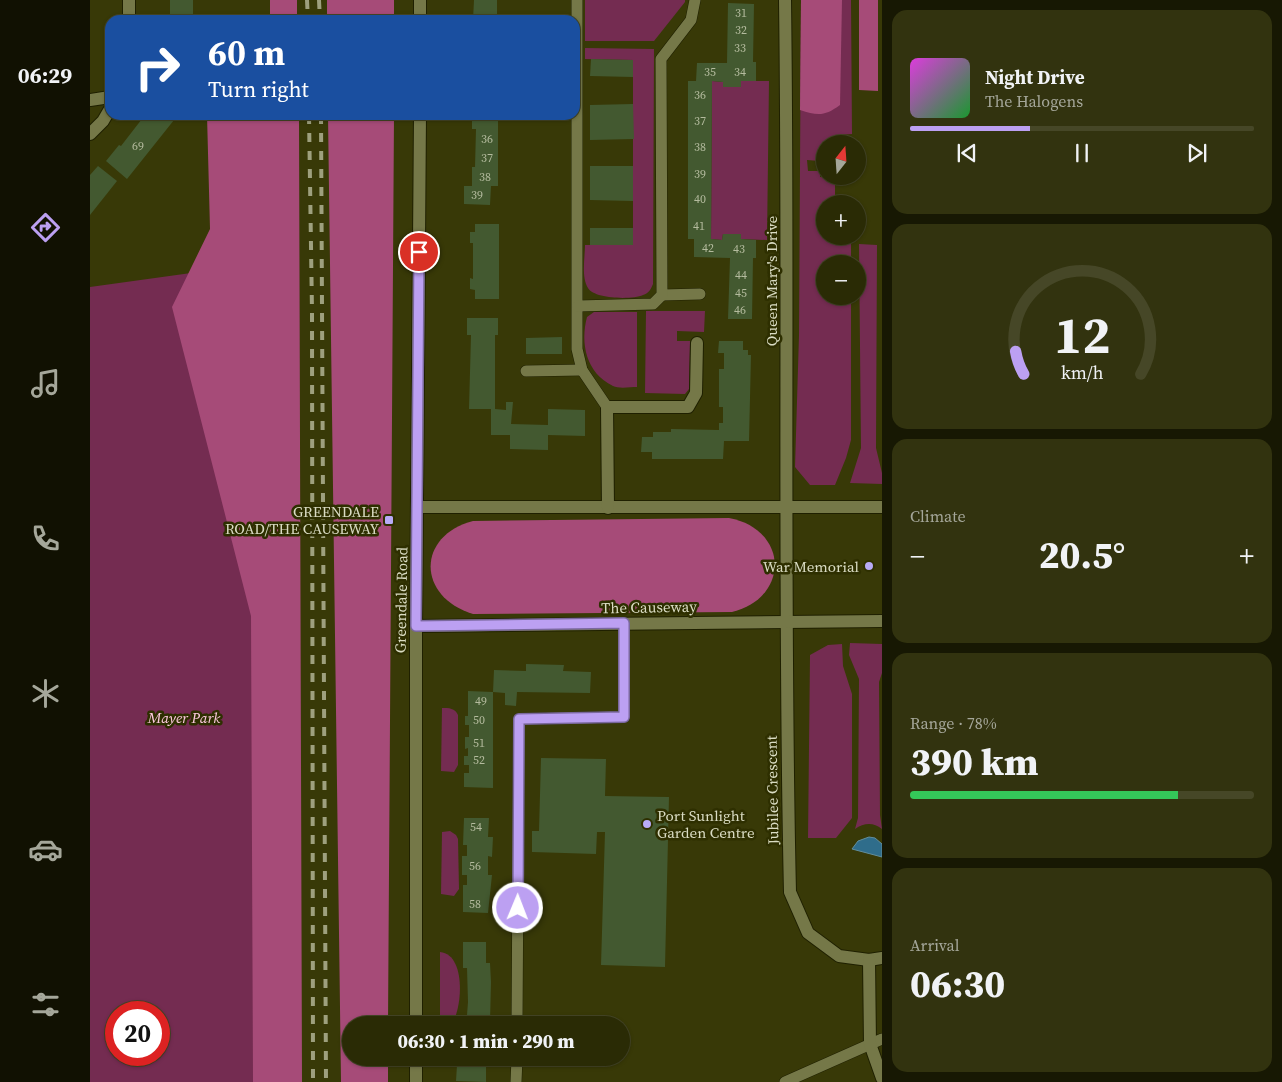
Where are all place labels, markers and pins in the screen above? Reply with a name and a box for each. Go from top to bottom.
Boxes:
pin [398,231,440,273]
place label: GREENDALE ROAD/THE CAUSEWAY [225,501,379,539]
marker: GREENDALE ROAD/THE CAUSEWAY [383,514,395,526]
place label: War Memorial [763,556,860,577]
marker: War Memorial [863,560,875,572]
place label: Port Sunlight Garden Centre [657,805,755,843]
marker: Port Sunlight Garden Centre [641,818,653,830]

